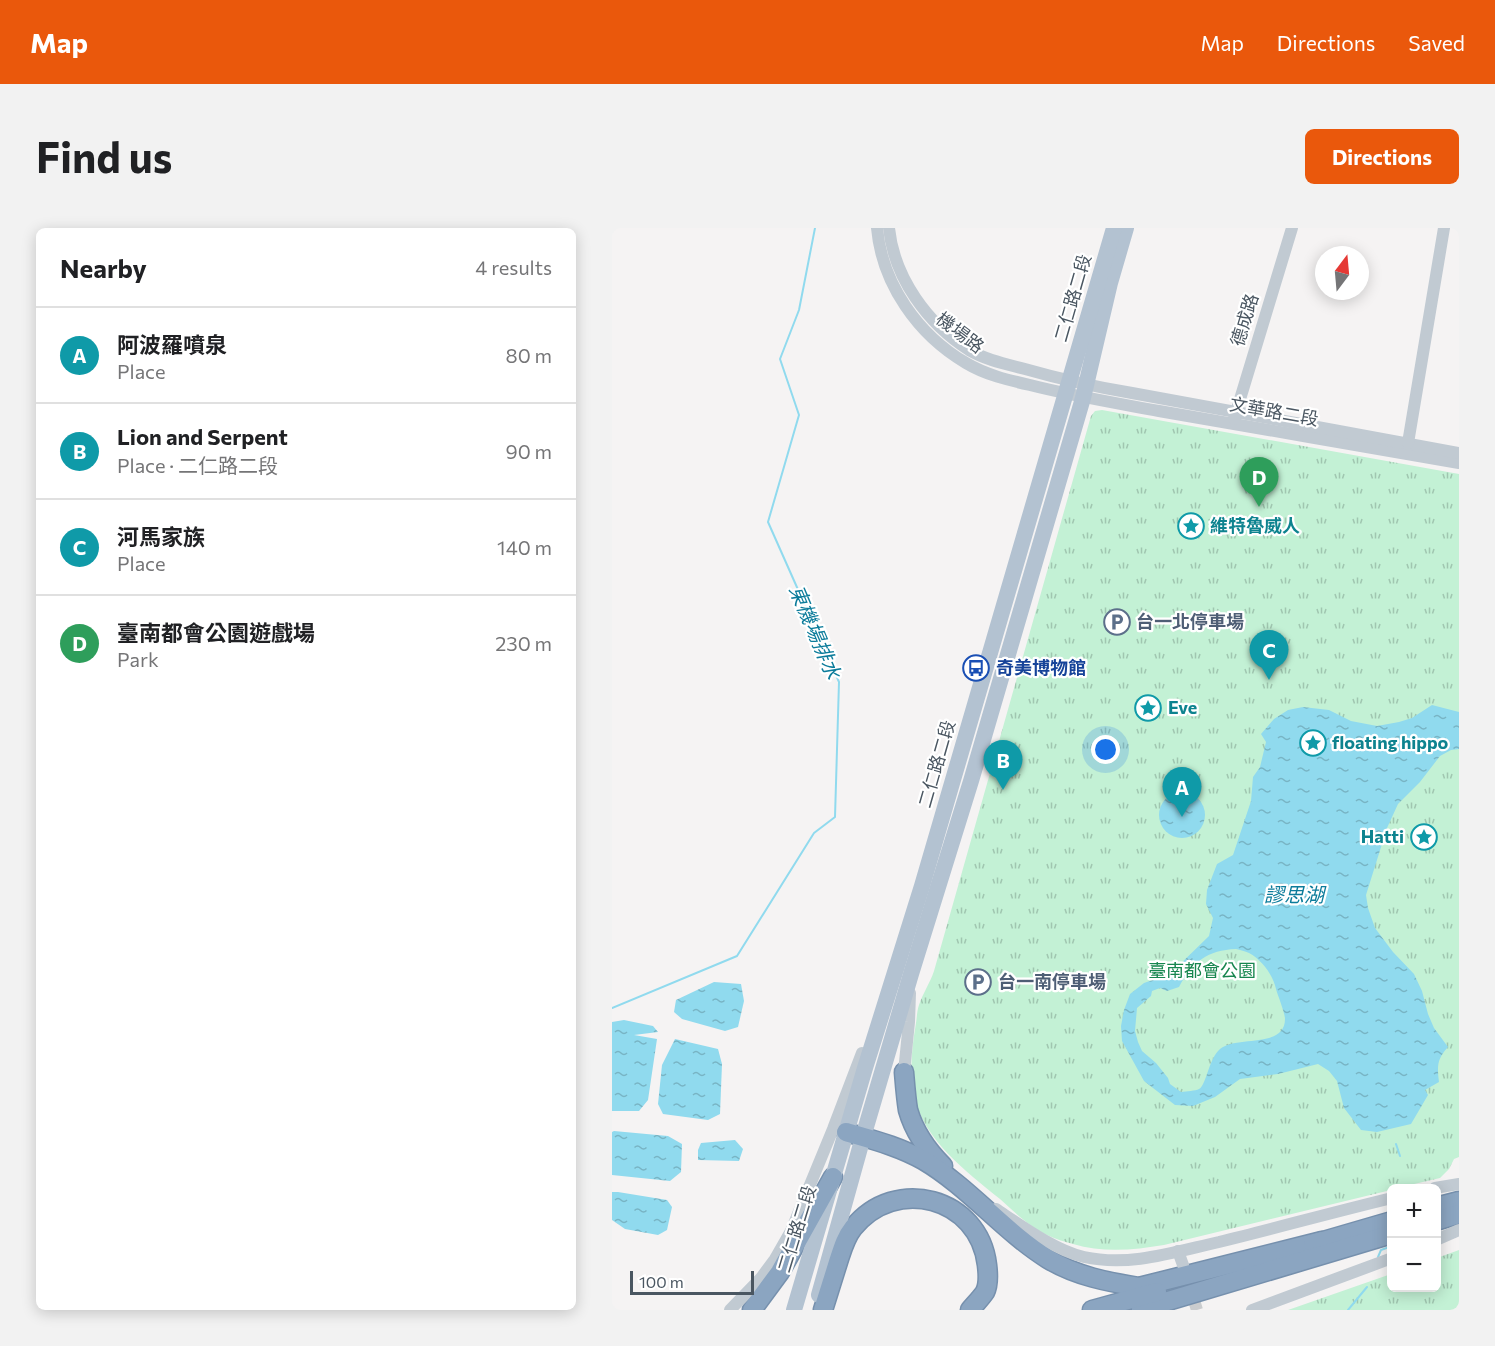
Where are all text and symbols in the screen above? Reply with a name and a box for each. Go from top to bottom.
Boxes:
text: Map [30,25,88,59]
text: Map [1201,30,1244,55]
text: Directions [1277,30,1375,55]
text: Saved [1408,30,1465,55]
button: Directions [1305,129,1459,184]
text: Find us [36,130,172,182]
north arrow [1315,246,1369,300]
street label: 二仁路二段 [1049,251,1095,344]
text: Nearby [60,252,147,283]
text: 4 results [475,255,552,279]
street label: 德成路 [1226,291,1262,349]
street label: 機場路 [932,307,989,357]
text: 阿波羅噴泉 [117,331,227,358]
text: A [72,343,87,367]
text: 80 m [506,343,552,367]
text: Place [117,359,166,383]
street label: 文華路二段 [1228,392,1320,430]
text: Lion and Serpent [117,423,288,450]
text: B [73,439,86,463]
text: 90 m [506,439,552,463]
text: Place · 二仁路二段 [117,453,278,477]
pin: D [1240,458,1278,507]
place icon: 維特魯威人 [1176,511,1206,541]
place label: 維特魯威人 [1210,514,1300,536]
text: 河馬家族 [117,523,205,550]
text: C [73,535,86,559]
text: 140 m [497,535,552,559]
text: Place [117,551,166,575]
water label: 東機場排水 [785,581,847,683]
parking icon: 台一北停車場 [1102,607,1132,637]
place label: 台一北停車場 [1136,610,1244,632]
text: 臺南都會公園遊戲場 [117,619,315,646]
pin: C [1250,630,1288,680]
text: D [72,631,87,655]
text: 230 m [495,631,552,655]
text: Park [117,647,159,671]
bus stop icon: 奇美博物館 [961,653,991,683]
place label: 奇美博物館 [996,656,1086,678]
place icon: Eve [1133,693,1163,723]
place label: Eve [1168,696,1197,718]
street label: 二仁路二段 [913,717,959,810]
place icon: floating hippo [1298,728,1328,758]
place label: floating hippo [1332,731,1449,753]
your location [1091,735,1120,764]
pin: B [984,740,1022,790]
pin: A [1162,768,1202,817]
place icon: Hatti [1409,822,1439,852]
place label: Hatti [1361,825,1404,847]
water label: 謬思湖 [1264,882,1327,906]
park label: 臺南都會公園 [1148,959,1256,981]
parking icon: 台一南停車場 [963,967,993,997]
place label: 台一南停車場 [998,970,1106,992]
street label: 二仁路二段 [772,1182,820,1275]
map controls [1387,1184,1441,1292]
button: + [1387,1184,1441,1238]
button: − [1387,1238,1441,1292]
scale bar [630,1268,754,1296]
text: 100 m [639,1272,684,1291]

